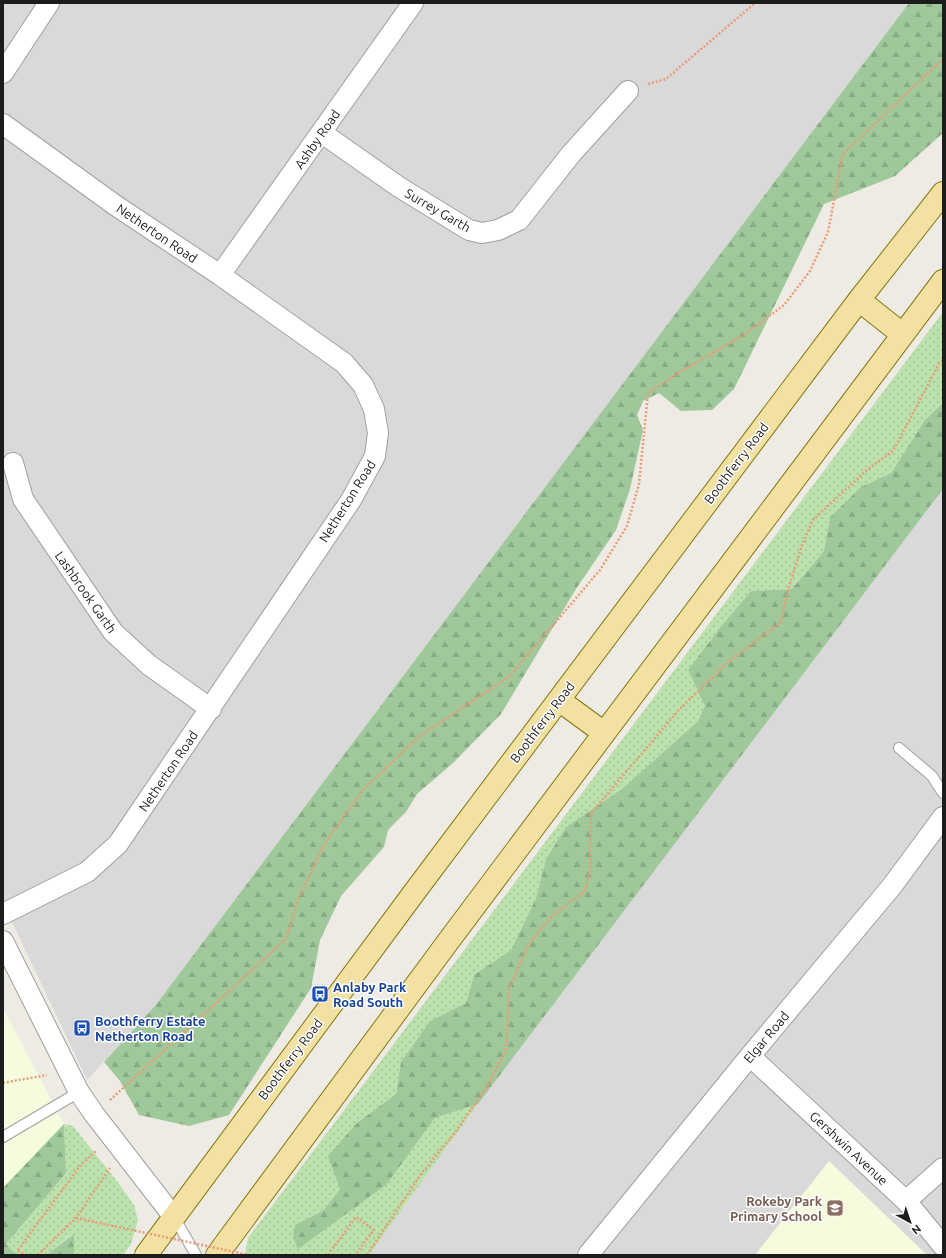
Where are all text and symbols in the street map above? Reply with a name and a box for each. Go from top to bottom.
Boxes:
street label: Ashby Road [292,107,342,171]
street label: Surrey Garth [403,186,473,234]
street label: Netherton Road [114,201,200,265]
street label: Boothferry Road [701,420,771,506]
street label: Netherton Road [316,457,378,545]
street label: Lashbrook Garth [53,548,119,636]
street label: Boothferry Road [507,679,577,765]
street label: Netherton Road [136,728,200,814]
place label: Anlaby Park Road South [333,980,407,1009]
bus stop icon: Anlaby Park Road South [310,984,330,1004]
street label: Elgar Road [740,1008,792,1066]
place label: Boothferry Estate Netherton Road [95,1014,206,1043]
street label: Boothferry Road [255,1016,325,1102]
bus stop icon: Boothferry Estate Netherton Road [72,1018,92,1038]
street label: Gershwin Avenue [807,1108,891,1188]
place label: Rokeby Park Primary School [730,1194,823,1223]
school or university icon: Rokeby Park Primary School [825,1198,845,1218]
north arrow [890,1202,930,1242]
text: N [909,1222,923,1237]

